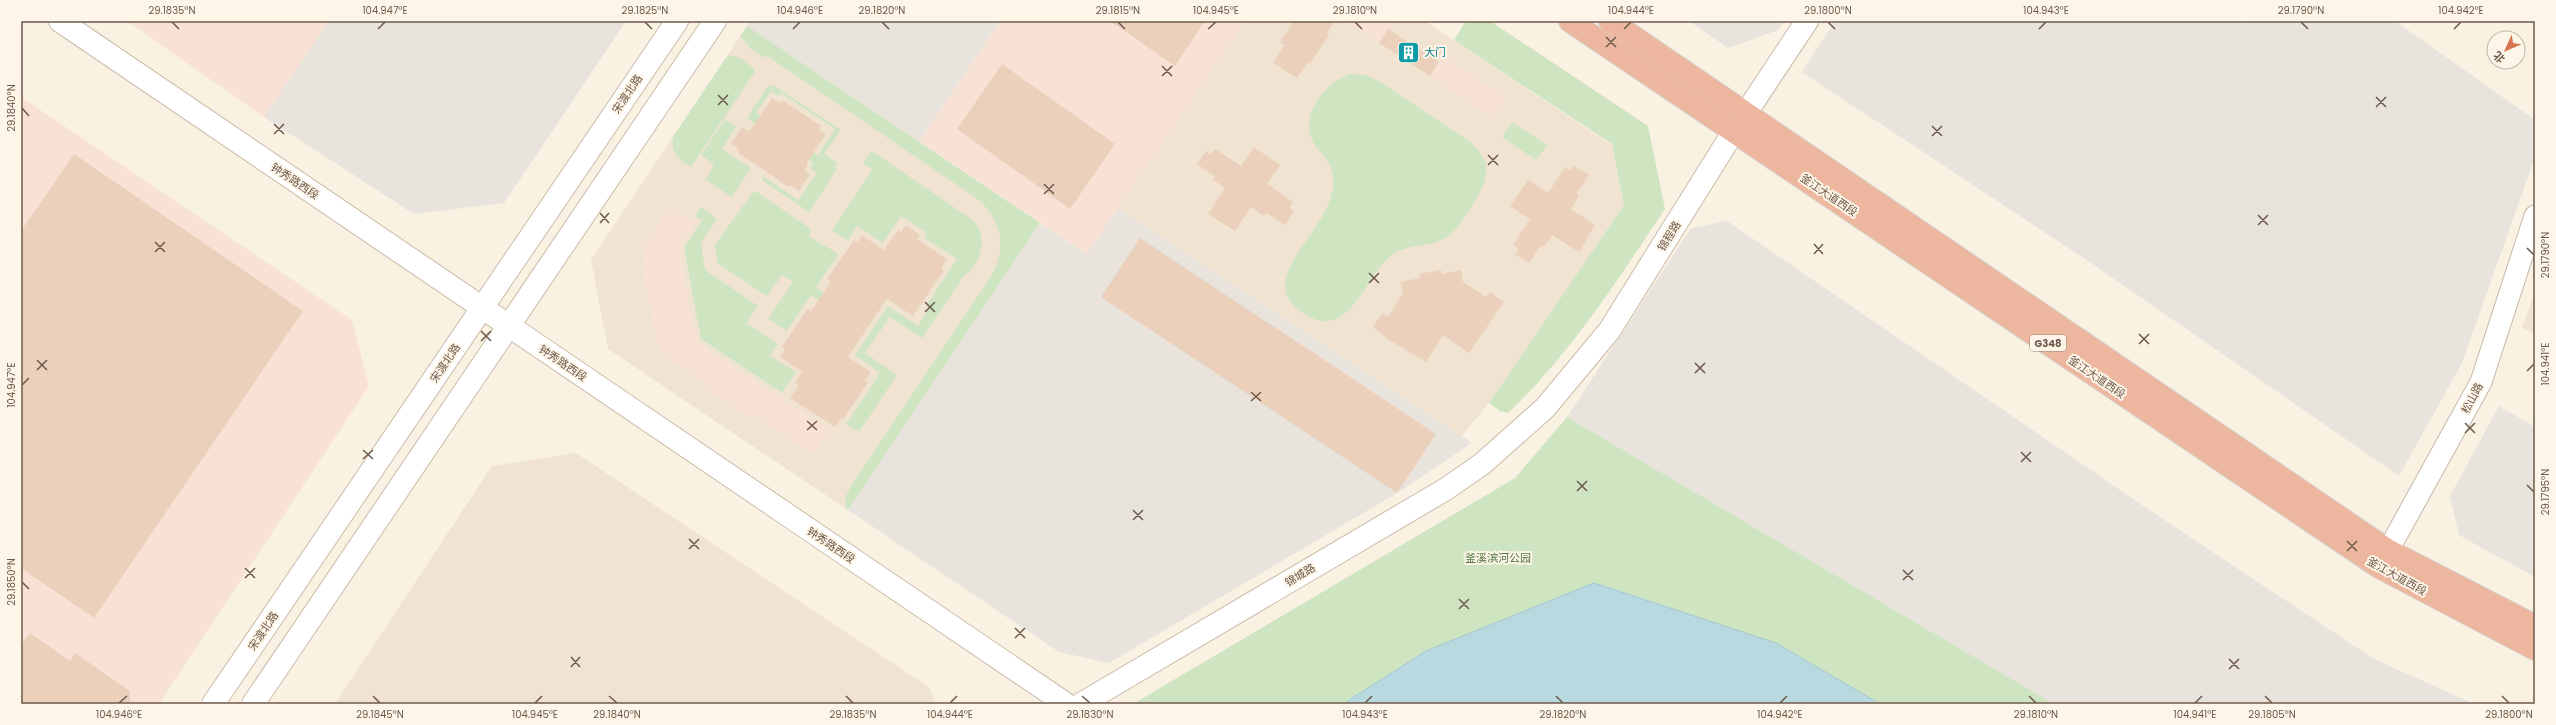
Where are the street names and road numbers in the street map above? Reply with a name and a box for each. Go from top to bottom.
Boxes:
street label: 宋渡北路 [608,71,646,117]
street label: 钟秀路西段 [268,159,322,203]
street label: 釜江大道西段 [1797,170,1861,220]
street label: 锦程路 [1653,218,1685,254]
road number: G348 [2030,335,2066,351]
street label: 宋渡北路 [426,340,464,386]
street label: 钟秀路西段 [536,341,590,385]
street label: 釜江大道西段 [2065,352,2129,402]
street label: 松山路 [2457,380,2487,416]
street label: 钟秀路西段 [804,523,858,567]
street label: 釜江大道西段 [2364,553,2430,599]
street label: 锦城路 [1282,560,1318,590]
street label: 宋渡北路 [244,608,282,654]

